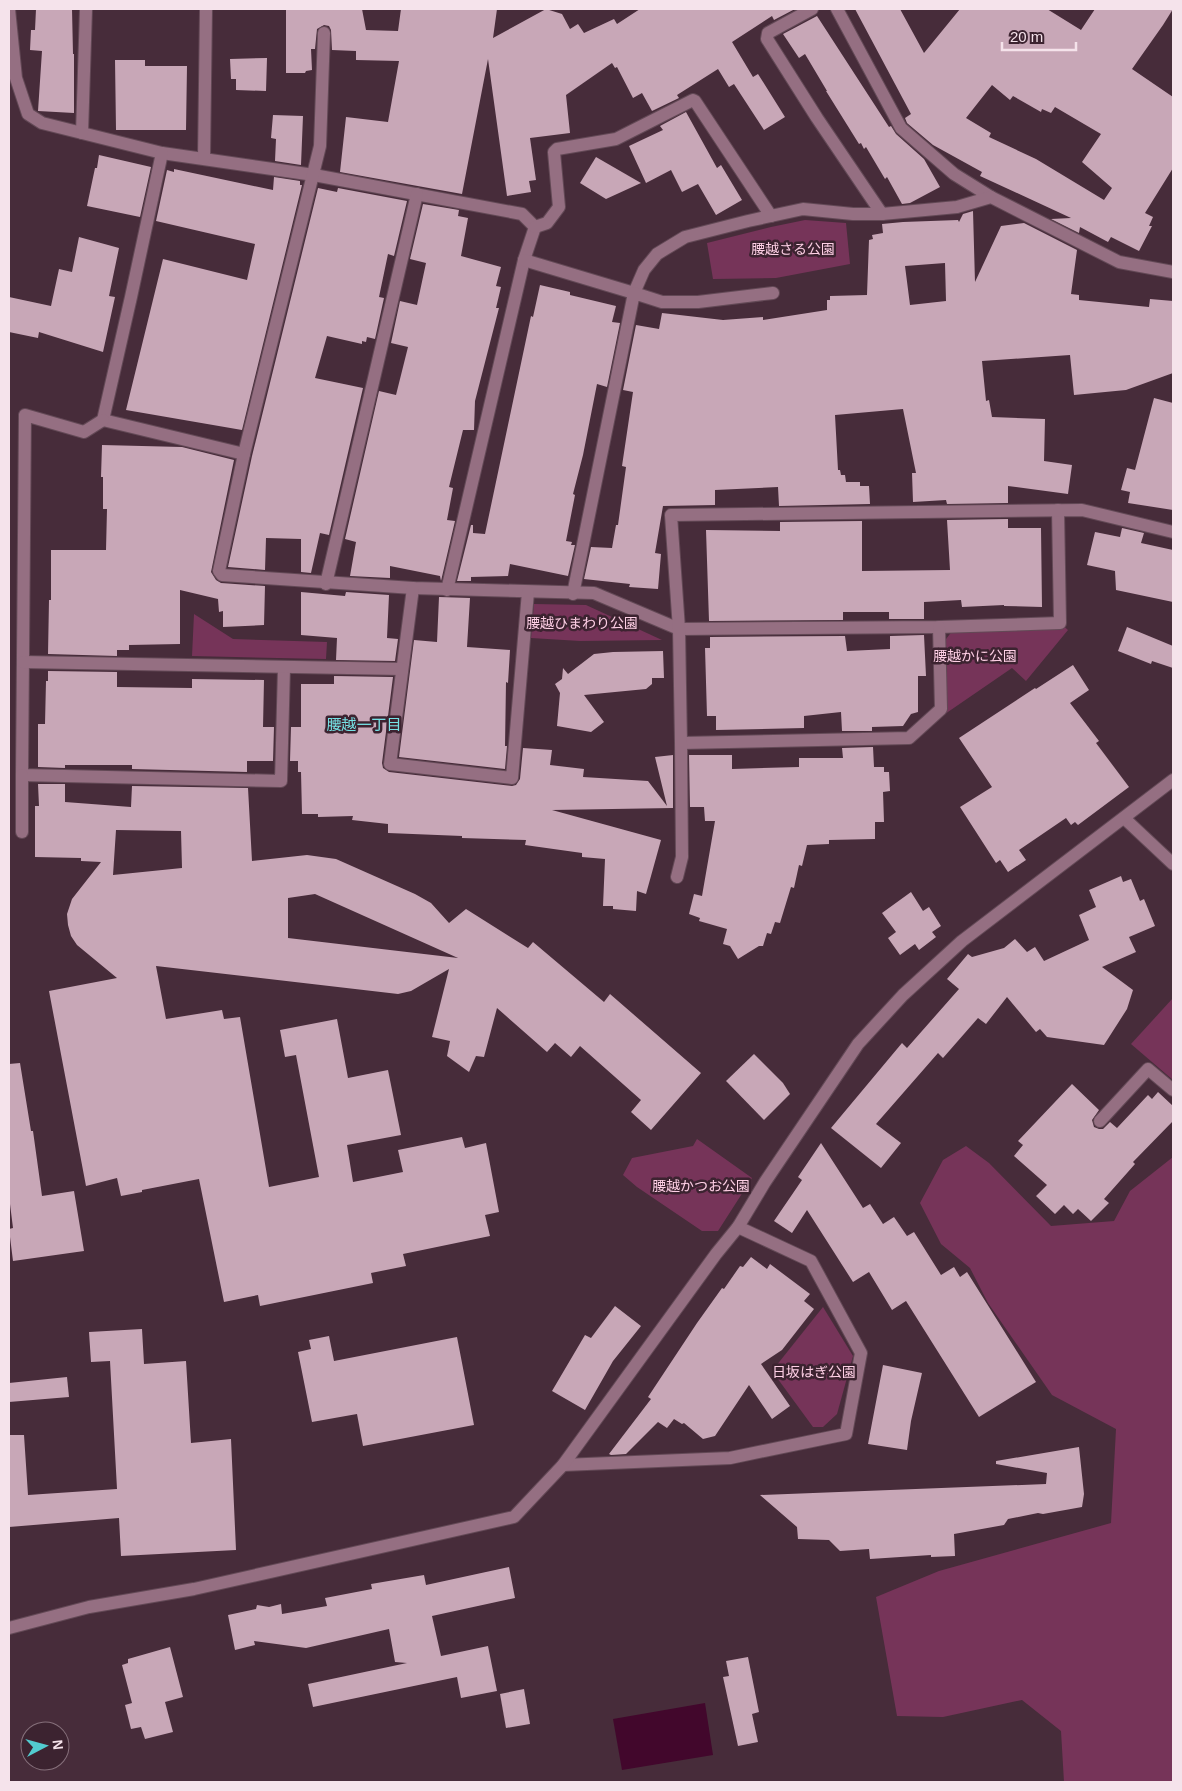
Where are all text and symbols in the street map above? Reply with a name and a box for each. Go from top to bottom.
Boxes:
scale bar [1002,20,1076,52]
text: 20 m [1010,28,1043,45]
park label: 腰越さる公園 [751,241,835,257]
park label: 腰越ひまわり公園 [526,615,638,631]
park label: 腰越かに公園 [933,648,1017,664]
district label: 腰越一丁目 [326,716,402,733]
park label: 腰越かつお公園 [652,1178,750,1194]
park label: 日坂はぎ公園 [772,1364,856,1380]
north arrow [20,1721,70,1771]
text: N [49,1739,66,1751]

